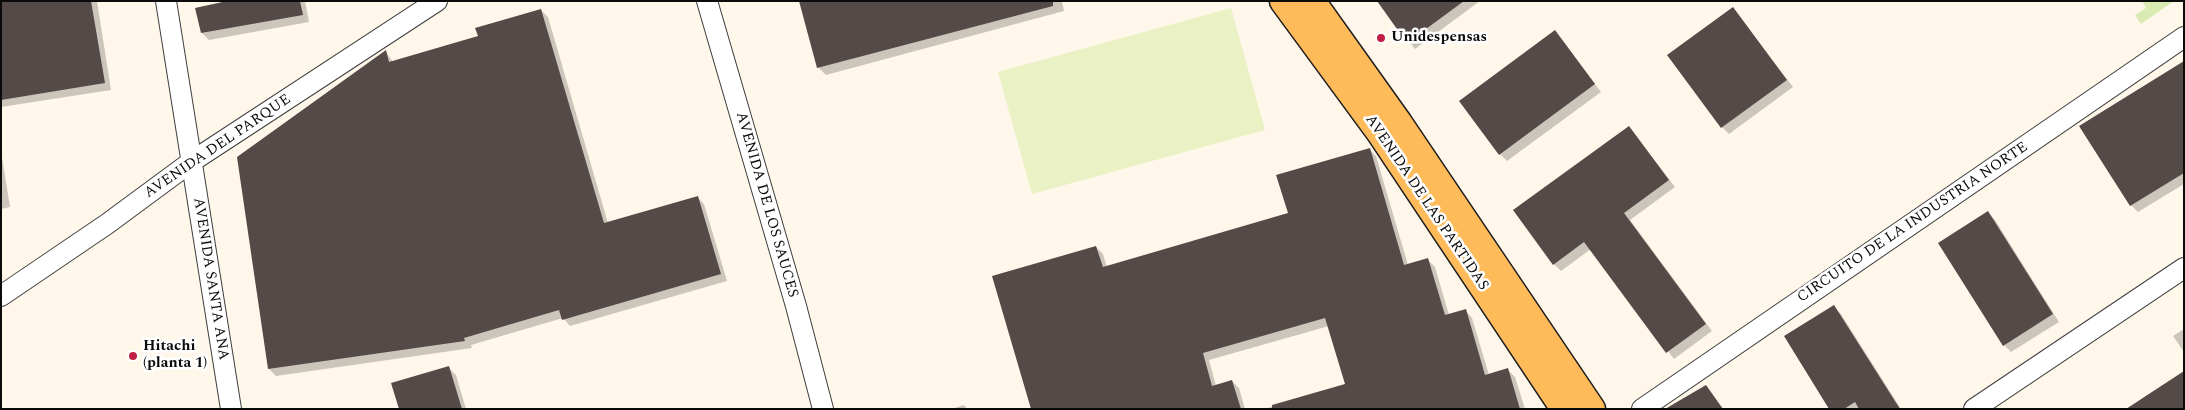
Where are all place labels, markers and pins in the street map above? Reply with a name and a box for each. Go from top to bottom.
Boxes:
place label: Unidespensas [1391,29,1487,47]
marker: Unidespensas [1375,32,1387,44]
place label: Hitachi (planta 1) [143,338,207,373]
marker: Hitachi (planta 1) [127,350,139,362]

